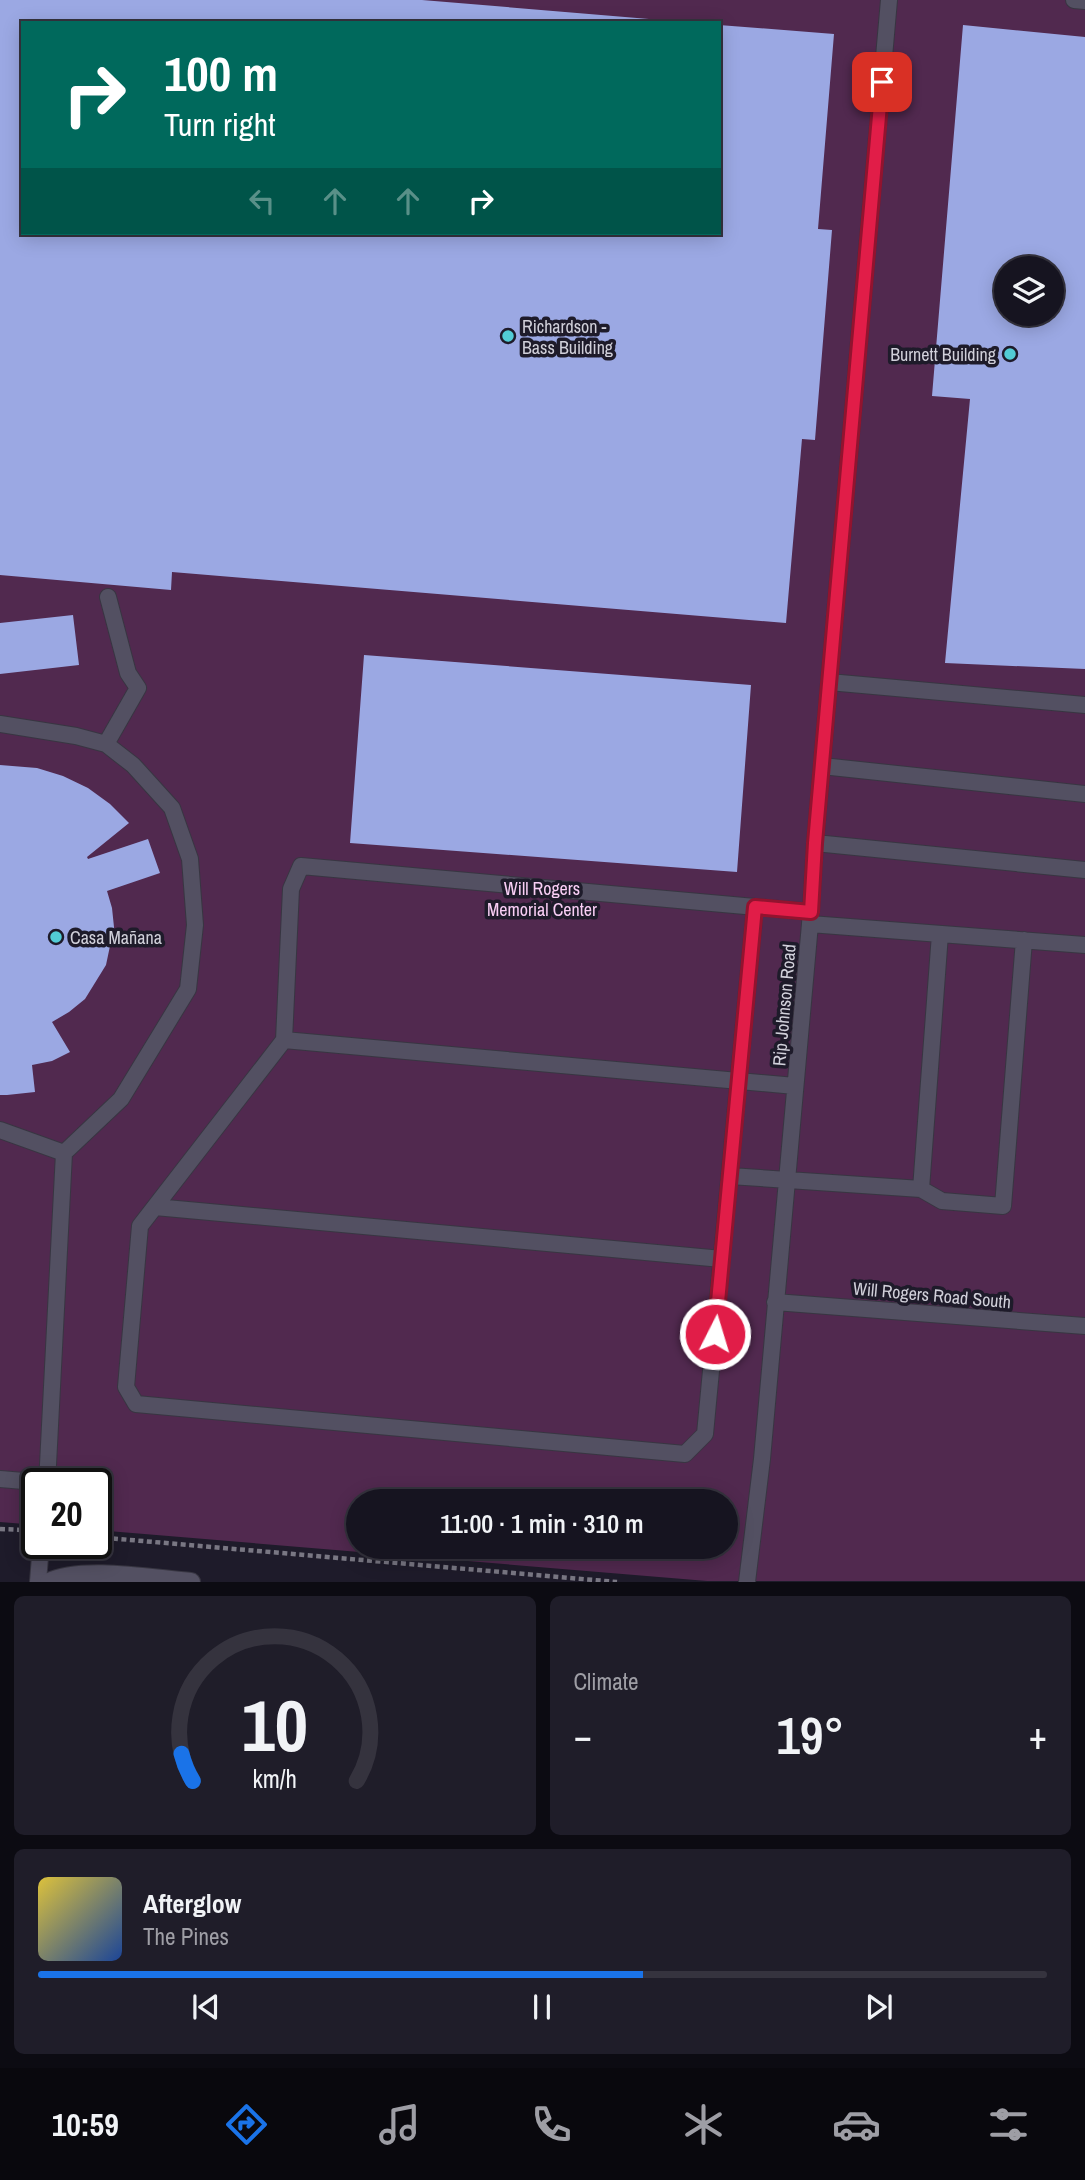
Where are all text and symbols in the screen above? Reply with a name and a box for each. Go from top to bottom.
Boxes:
text: 100 m [164,40,278,106]
icon: right [49,49,140,140]
pin [852,52,912,112]
icon: arrive [863,63,901,101]
text: Turn right [164,103,276,146]
icon: left [243,182,281,220]
icon: ahead [316,182,354,220]
icon: ahead [389,182,427,220]
icon: right [462,182,500,220]
map controls [994,256,1064,326]
button: layers [994,256,1064,326]
place label: Richardson - Bass Building [522,314,614,360]
marker: Richardson - Bass Building [500,328,516,344]
place label: Burnett Building [890,342,997,367]
marker: Burnett Building [1002,346,1018,362]
park label: Will Rogers Memorial Center [487,876,597,922]
place label: Casa Mañana [70,925,162,950]
marker: Casa Mañana [48,929,64,945]
street label: Rip Johnson Road [766,943,802,1067]
street label: Will Rogers Road South [852,1276,1012,1314]
position arrow [678,1297,752,1371]
speed limit sign: 20 [21,1468,112,1559]
text: 11:00 · 1 min · 310 m [440,1506,644,1541]
text: Climate [574,1666,638,1697]
text: 10 [242,1677,308,1775]
text: 19° [776,1700,844,1770]
text: − [574,1710,592,1761]
text: + [1029,1710,1047,1761]
text: km/h [253,1762,297,1796]
text: Afterglow [143,1886,241,1921]
text: The Pines [143,1921,229,1952]
icon: previous [187,1988,225,2026]
icon: pause [523,1988,561,2026]
icon: next [860,1988,898,2026]
icon: directions [222,2100,271,2149]
icon: music [375,2100,424,2149]
icon: phone [527,2100,576,2149]
icon: climate [679,2100,728,2149]
icon: car [832,2100,881,2149]
icon: filters [984,2100,1033,2149]
text: 10:59 [52,2103,119,2146]

